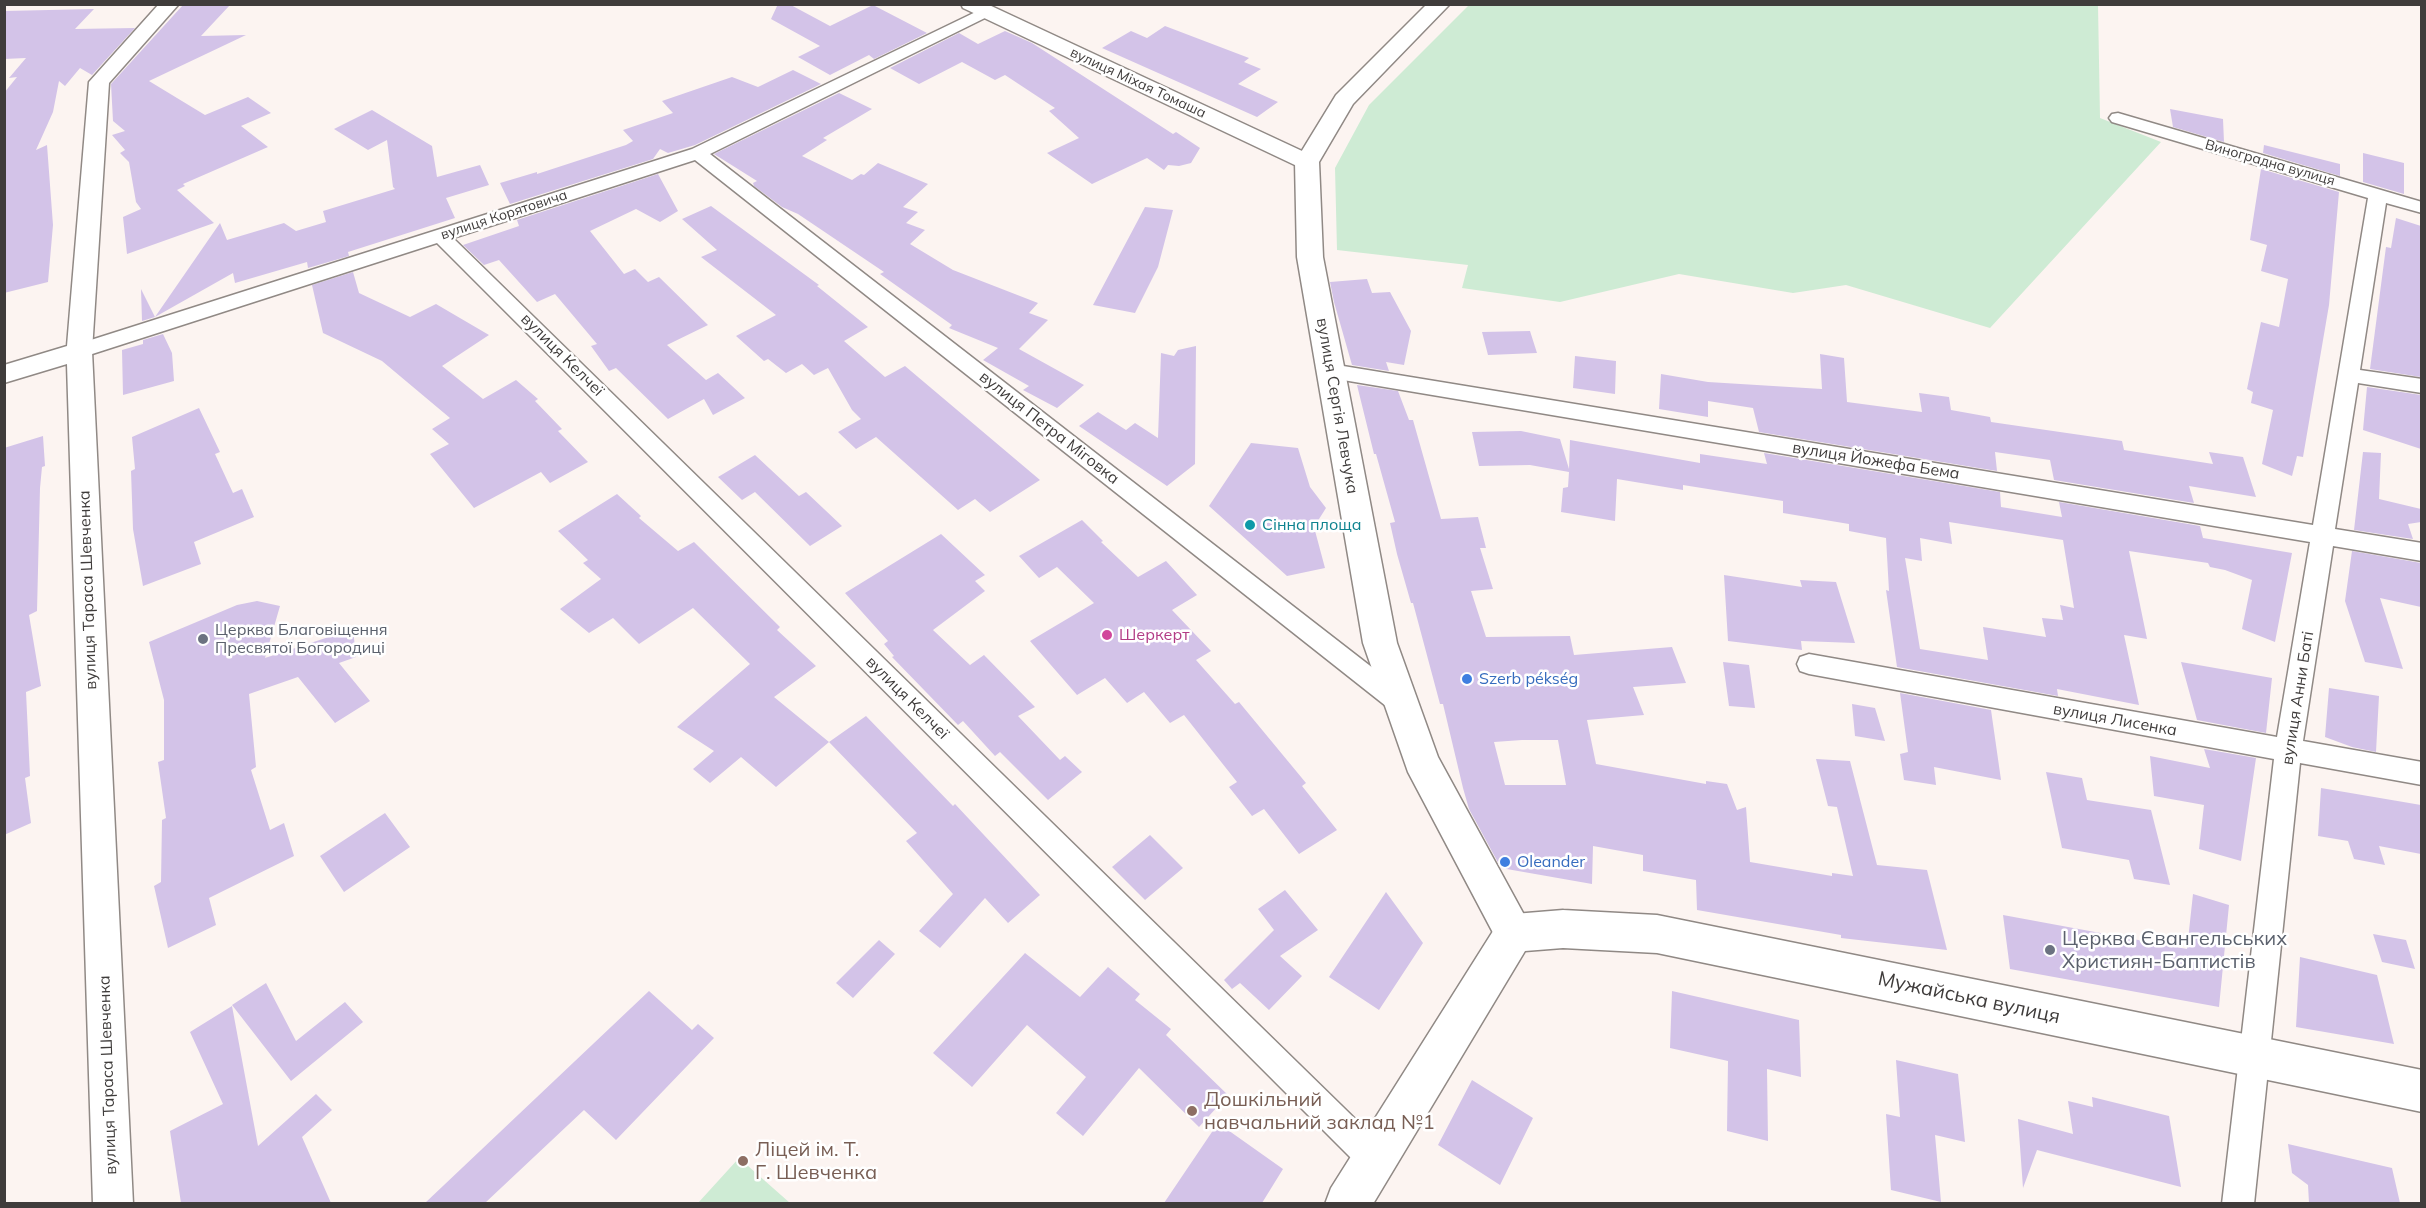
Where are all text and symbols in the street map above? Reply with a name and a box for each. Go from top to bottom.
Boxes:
street label: вулиця Міхая Томаша [1067,44,1209,122]
street label: Виноградна вулиця [2203,136,2337,190]
street label: вулиця Корятовича [439,187,569,243]
street label: вулиця Келчеї [517,310,607,400]
street label: вулиця Сергія Левчука [1312,317,1362,495]
street label: вулиця Петра Міговка [975,367,1123,489]
street label: вулиця Йожефа Бема [1791,438,1961,484]
street label: вулиця Тараса Шевченка [75,490,101,690]
place label: Сінна площа [1262,515,1361,535]
marker: Сінна площа [1243,518,1257,532]
place label: Церква Благовіщення Пресвятої Богородиці [215,620,388,658]
place label: Шеркерт [1119,625,1189,645]
marker: Шеркерт [1100,628,1114,642]
street label: вулиця Анни Баті [2278,630,2318,766]
marker: Церква Благовіщення Пресвятої Богородиці [196,632,210,646]
street label: вулиця Келчеї [862,653,952,743]
place label: Szerb pékség [1479,669,1578,689]
marker: Szerb pékség [1460,672,1474,686]
street label: вулиця Лисенка [2052,700,2178,740]
place label: Oleander [1517,852,1585,872]
marker: Oleander [1498,855,1512,869]
place label: Церква Євангельських Християн-Баптистів [2062,927,2287,974]
marker: Церква Євангельських Християн-Баптистів [2043,943,2057,957]
street label: Мужайська вулиця [1876,967,2062,1029]
street label: вулиця Тараса Шевченка [95,975,121,1175]
place label: Дошкільний навчальний заклад №1 [1204,1088,1435,1135]
marker: Дошкільний навчальний заклад №1 [1185,1104,1199,1118]
place label: Ліцей ім. Т. Г. Шевченка [755,1138,877,1185]
marker: Ліцей ім. Т. Г. Шевченка [736,1154,750,1168]

